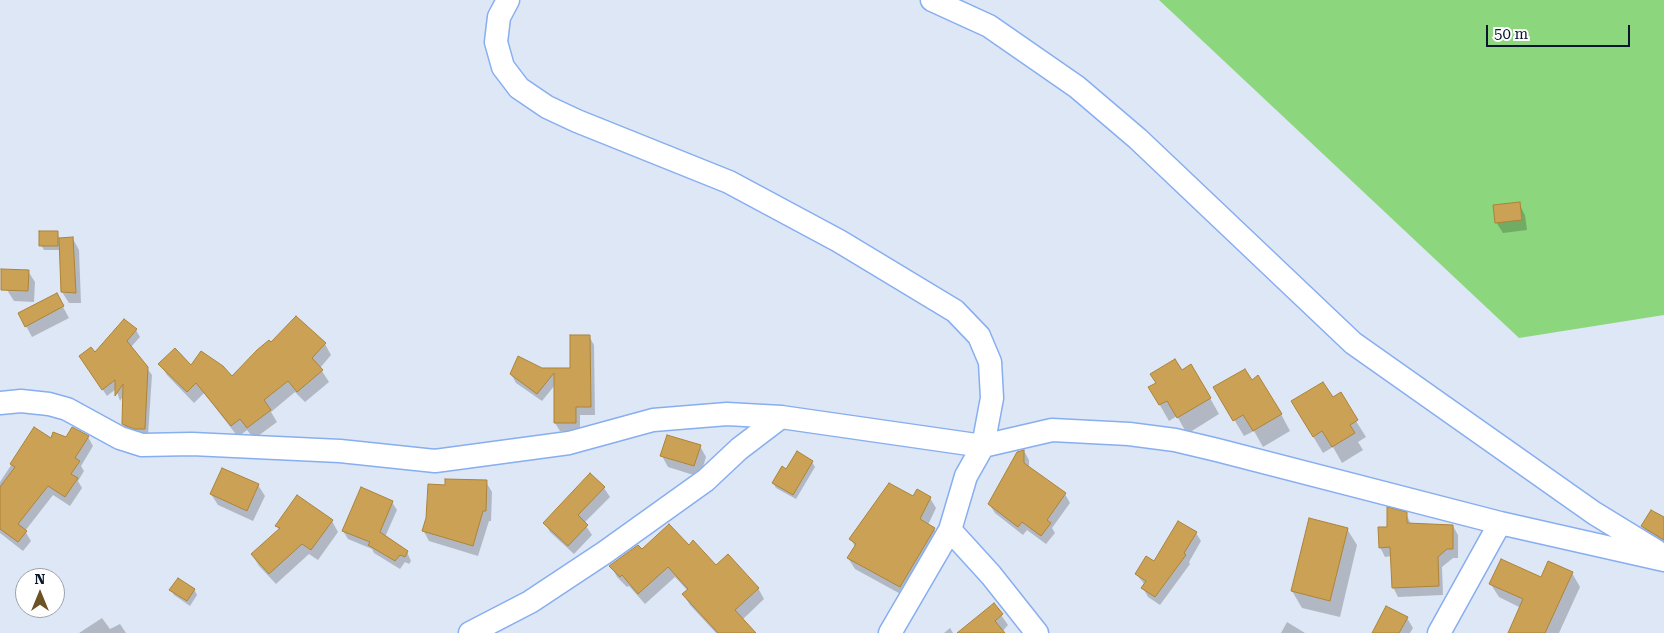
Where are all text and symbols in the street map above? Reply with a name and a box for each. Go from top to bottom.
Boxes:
scale bar [1489,15,1633,47]
text: 50 m [1494,25,1528,43]
north arrow [15,568,65,618]
text: N [35,571,45,587]

